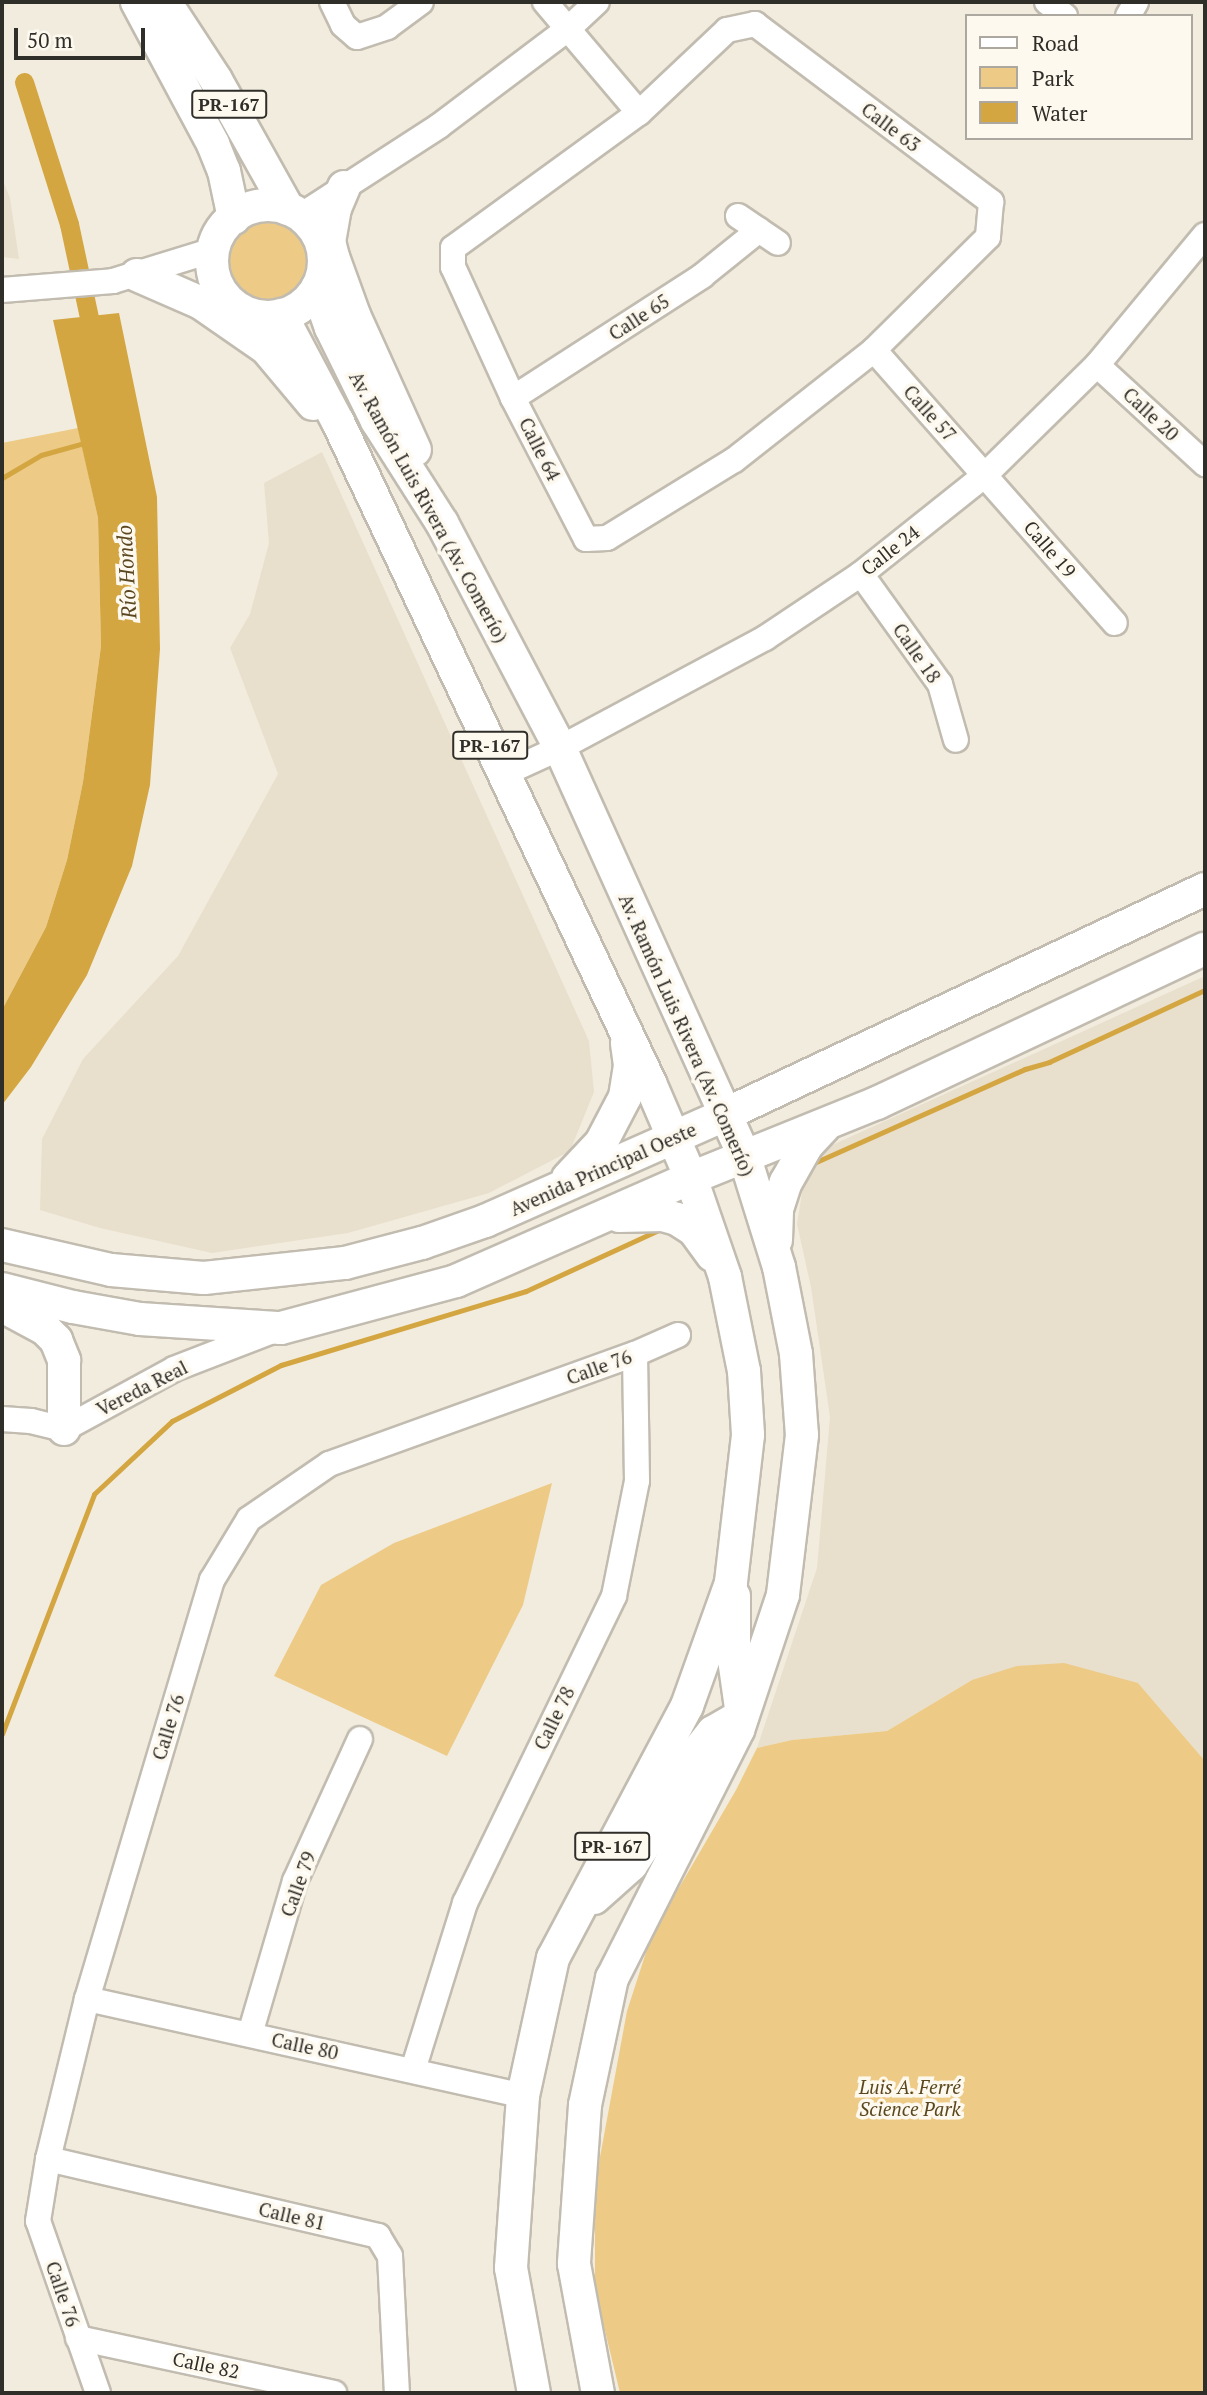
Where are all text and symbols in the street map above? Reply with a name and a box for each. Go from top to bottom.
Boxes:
scale bar [18,14,149,58]
legend [965,14,1193,140]
text: 50 m [27,26,73,54]
text: Road [1032,29,1079,57]
text: Park [1032,64,1074,92]
road number: PR-167 [190,90,268,119]
street label: Calle 63 [857,98,925,156]
text: Water [1032,99,1087,127]
street label: Calle 65 [604,289,674,345]
street label: Av. Ramón Luis Rivera (Av. Comerío) [344,367,514,647]
street label: Calle 57 [899,380,961,446]
street label: Calle 20 [1118,383,1184,445]
street label: Calle 64 [514,414,566,484]
street label: Calle 19 [1019,516,1081,582]
street label: Calle 24 [856,520,924,580]
water label: Río Hondo [111,524,141,620]
street label: Calle 18 [888,619,946,687]
road number: PR-167 [452,730,528,760]
street label: Av. Ramón Luis Rivera (Av. Comerío) [614,890,760,1180]
street label: Avenida Principal Oeste [506,1118,700,1220]
street label: Calle 76 [563,1345,635,1389]
street label: Vereda Real [93,1355,191,1421]
street label: Calle 78 [529,1683,579,1753]
street label: Calle 76 [147,1691,189,1763]
road number: PR-167 [574,1832,650,1860]
street label: Calle 79 [276,1848,320,1920]
street label: Calle 80 [270,2028,340,2064]
park label: Luis A. Ferré Science Park [859,2076,961,2120]
street label: Calle 81 [256,2197,328,2235]
street label: Calle 76 [41,2258,85,2330]
street label: Calle 82 [171,2347,241,2383]

